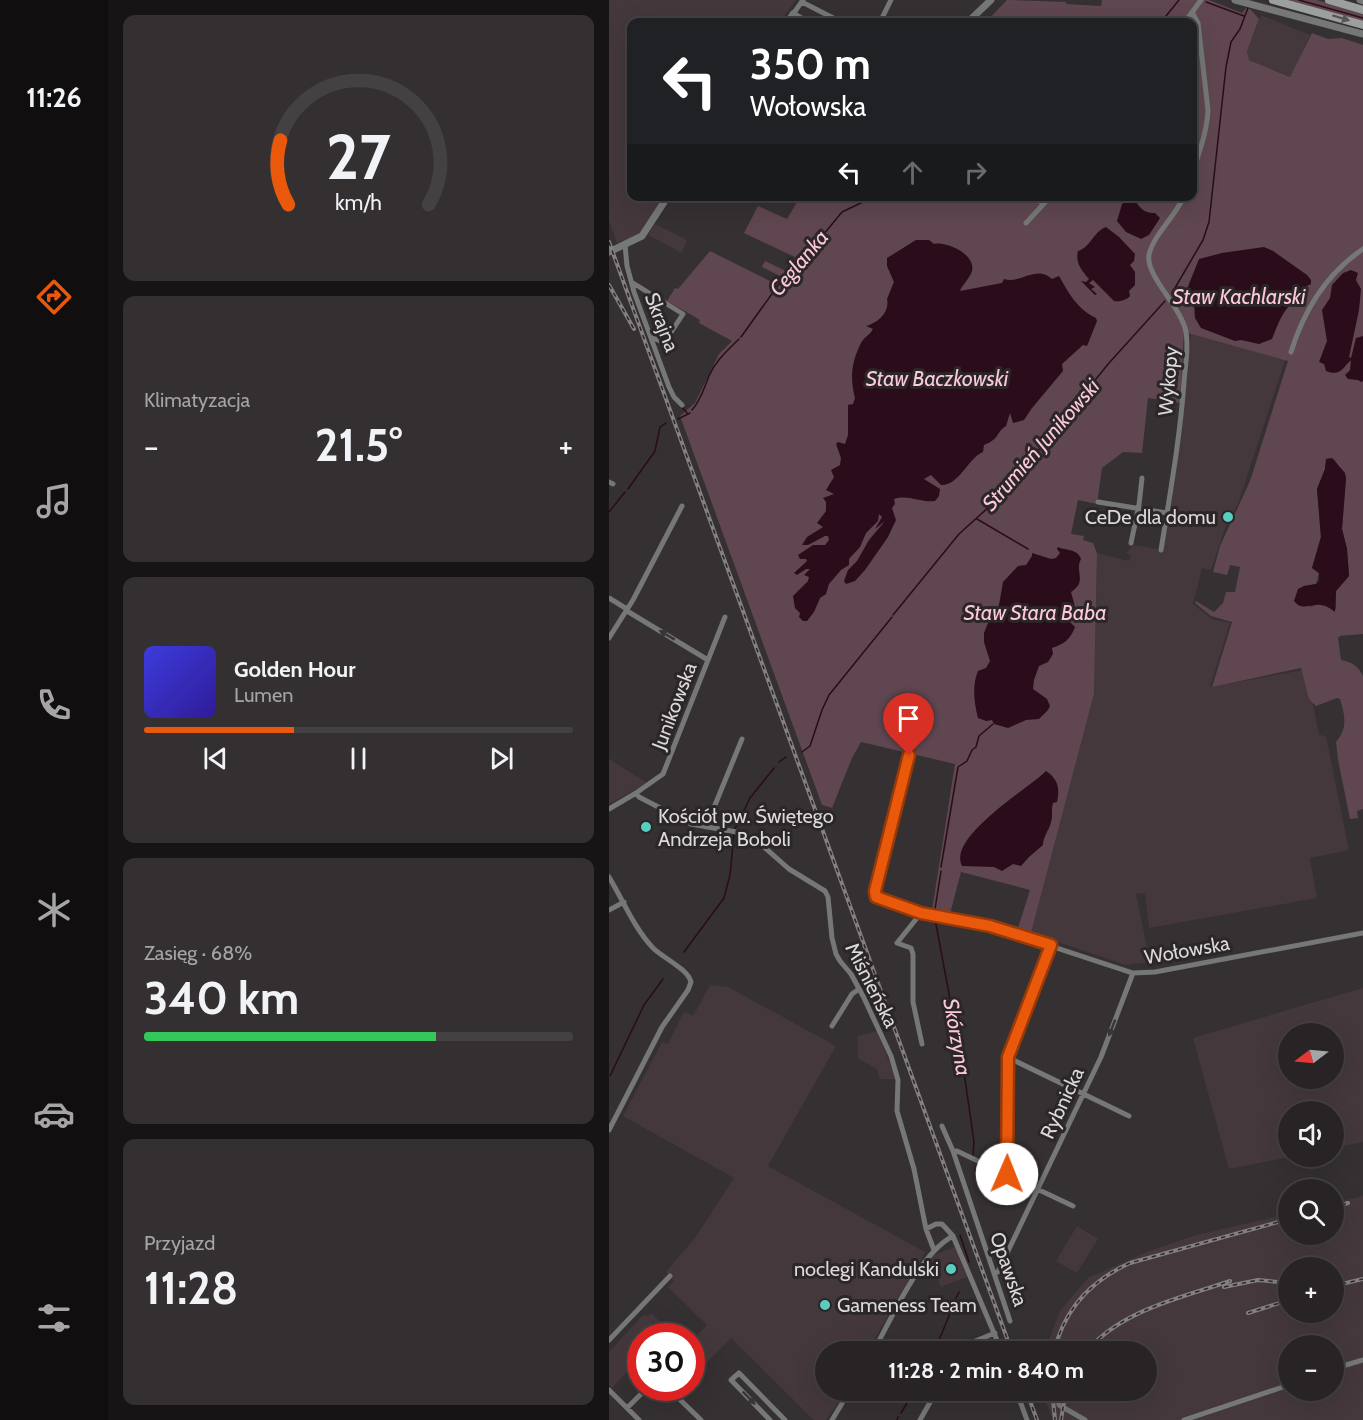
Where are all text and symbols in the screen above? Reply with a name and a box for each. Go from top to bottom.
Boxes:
one-way arrow [1332,14,1350,23]
text: 350 m [750,38,871,90]
icon: left [651,42,729,120]
text: 11:26 [26,81,82,114]
text: Wołowska [750,90,866,123]
text: 27 [326,119,391,195]
icon: left [833,156,866,189]
icon: ahead [896,156,929,189]
icon: right [959,156,992,189]
text: km/h [335,189,382,215]
water label: Ceglanka [764,225,833,301]
icon: directions [33,276,75,318]
water label: Staw Kachlarski [1172,284,1306,309]
street label: Skrajna [640,289,684,355]
street label: Wykopy [1153,345,1183,417]
water label: Staw Baczkowski [866,366,1009,391]
water label: Strumień Junikowski [977,373,1105,516]
text: Klimatyzacja [144,388,250,412]
text: 21.5° [315,418,402,472]
text: − [144,426,159,466]
text: + [558,426,573,466]
icon: music [33,480,75,522]
place label: CeDe dla domu [1085,505,1216,529]
marker: CeDe dla domu [1221,510,1235,524]
water label: Staw Stara Baba [963,600,1107,625]
one-way arrow [659,630,675,641]
text: Golden Hour [234,656,355,683]
street label: Junikowska [646,659,702,754]
text: Lumen [234,683,293,707]
icon: phone [33,684,75,726]
pin [883,693,934,755]
icon: arrive [892,702,925,735]
icon: previous [199,742,232,775]
icon: pause [342,742,375,775]
icon: next [485,742,518,775]
place label: Kościół pw. Świętego Andrzeja Boboli [658,804,834,851]
marker: Kościół pw. Świętego Andrzeja Boboli [639,820,653,834]
icon: climate [33,889,75,931]
street label: Wołowska [1143,931,1232,969]
street label: Miśnieńska [840,939,904,1032]
text: Zasięg · 68% [144,941,252,965]
text: 340 km [144,971,299,1025]
water label: Skórzyna [938,996,977,1077]
one-way arrow [1107,1019,1116,1037]
north arrow [1278,1023,1344,1089]
map controls [1278,1023,1344,1401]
street label: Rybnicka [1035,1063,1089,1143]
icon: car [33,1093,75,1135]
button: sound [1278,1101,1344,1167]
position arrow [975,1142,1039,1206]
button: search [1278,1179,1344,1245]
street label: Opawska [985,1229,1033,1310]
text: Przyjazd [144,1231,215,1255]
place label: noclegi Kandulski [794,1257,939,1281]
button: + [1278,1257,1344,1323]
text: 11:28 [144,1261,238,1315]
marker: noclegi Kandulski [944,1262,958,1276]
place label: Gameness Team [837,1293,977,1317]
icon: filters [33,1297,75,1339]
marker: Gameness Team [818,1298,832,1312]
speed limit sign: 30 [627,1323,705,1401]
button: − [1278,1335,1344,1401]
text: 11:28 · 2 min · 840 m [888,1357,1084,1384]
one-way arrow [742,1390,756,1405]

